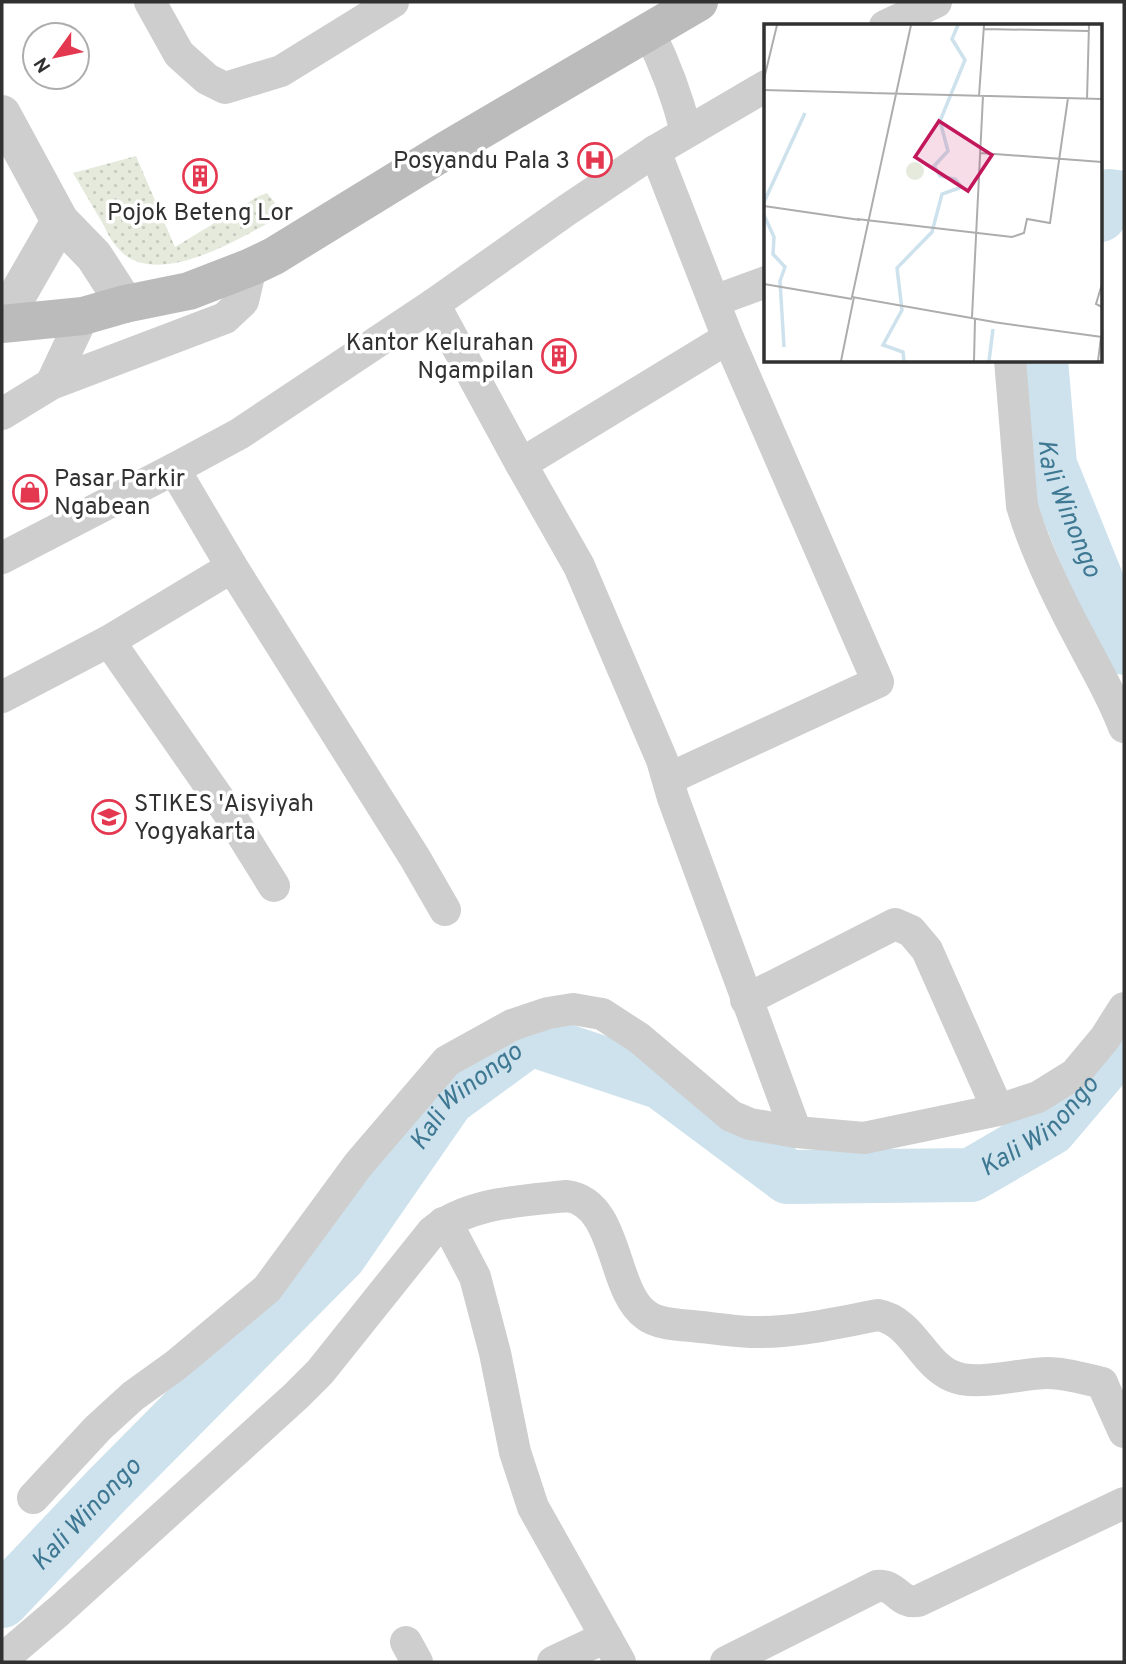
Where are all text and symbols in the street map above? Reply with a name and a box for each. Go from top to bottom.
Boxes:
north arrow [21,21,91,91]
inset map [764,24,1102,362]
text: N [30,52,57,76]
hospital icon: Posyandu Pala 3 [576,141,614,179]
place label: Posyandu Pala 3 [393,147,570,177]
building icon: Pojok Beteng Lor [181,157,219,195]
place label: Pojok Beteng Lor [107,199,293,229]
place label: Kantor Kelurahan Ngampilan [346,329,534,387]
building icon: Kantor Kelurahan Ngampilan [540,337,578,375]
water label: Kali Winongo [1029,438,1108,583]
place label: Pasar Parkir Ngabean [54,465,185,523]
shop icon: Pasar Parkir Ngabean [11,473,49,511]
place label: STIKES 'Aisyiyah Yogyakarta [134,790,314,848]
school or university icon: STIKES 'Aisyiyah Yogyakarta [90,798,128,836]
water label: Kali Winongo [403,1036,530,1158]
water label: Kali Winongo [974,1070,1107,1185]
water label: Kali Winongo [25,1451,149,1579]

